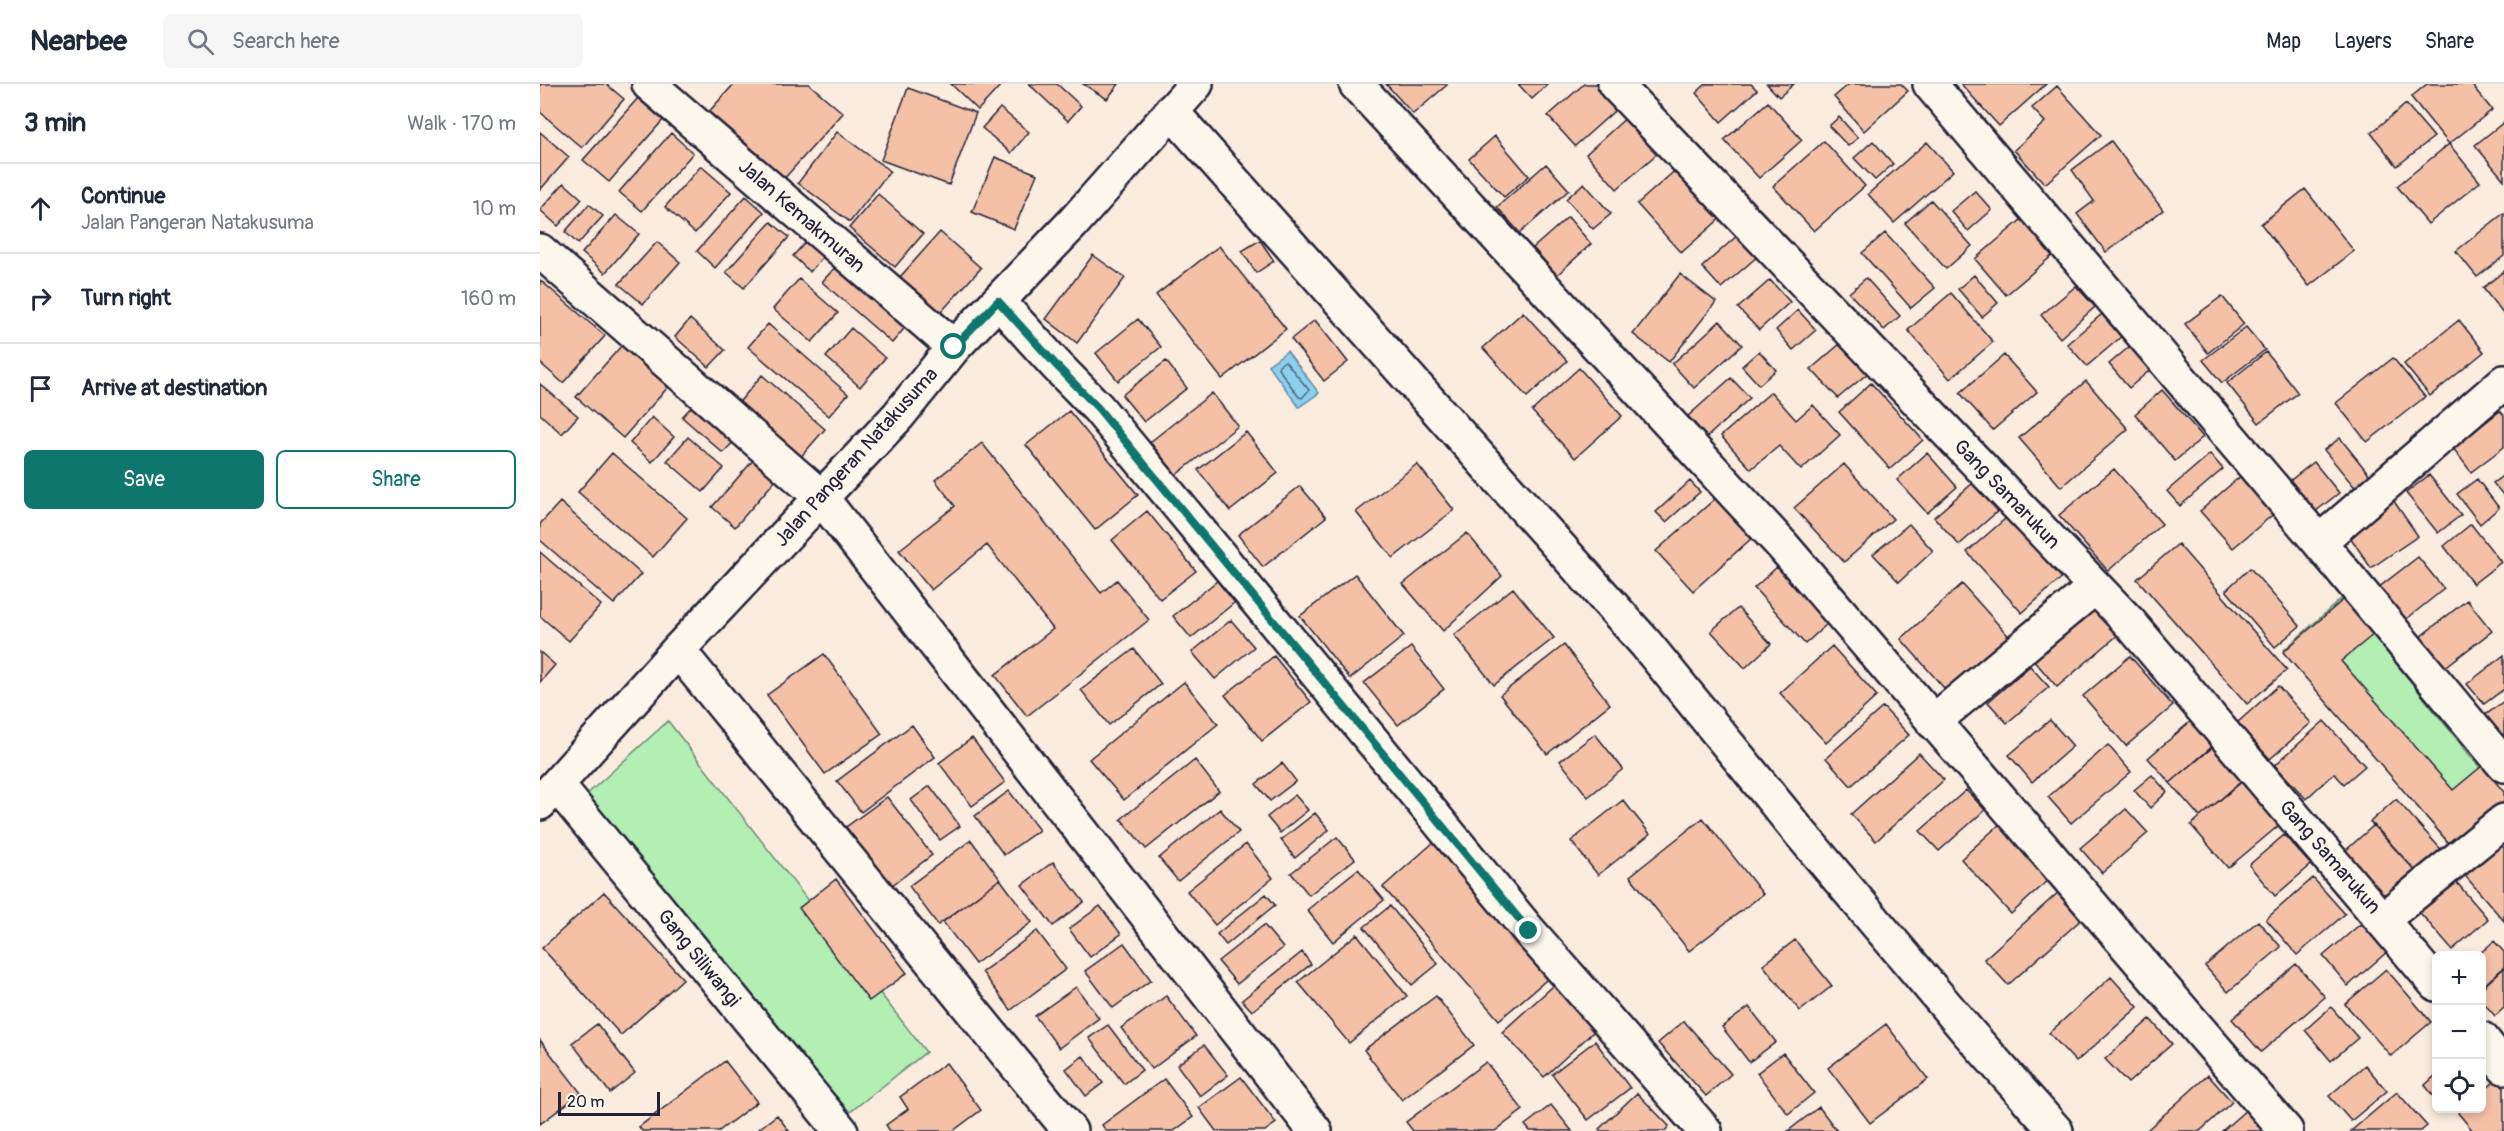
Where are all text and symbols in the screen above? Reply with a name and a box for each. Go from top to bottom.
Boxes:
search box [163,14,583,68]
text: Nearbee [30,24,127,59]
icon: search [184,25,217,58]
text: Search here [232,27,340,55]
text: Map [2266,28,2301,55]
text: Layers [2334,28,2392,55]
text: Share [2425,28,2474,55]
text: 3 min [24,107,86,139]
text: Walk · 170 m [407,111,516,136]
street label: Jalan Kemakmuran [733,154,871,278]
text: Continue [81,182,165,210]
icon: ahead [24,192,57,225]
text: 10 m [472,196,516,221]
text: Jalan Pangeran Natakusuma [81,210,314,235]
icon: right [24,282,57,315]
text: Turn right [81,284,171,312]
text: 160 m [461,286,516,311]
route start [940,333,966,359]
street label: Jalan Pangeran Natakusuma [769,362,943,552]
icon: arrive [24,372,57,405]
text: Arrive at destination [81,374,267,402]
street label: Gang Samarukun [1948,434,2066,554]
button: Save [24,450,264,509]
button: Share [276,450,516,509]
street label: Gang Samarukun [2274,795,2386,919]
street label: Gang Siliwangi [652,904,746,1012]
route end [1515,917,1541,943]
map controls [2432,951,2486,1113]
button: + [2432,951,2486,1005]
button: − [2432,1005,2486,1059]
button: locate [2432,1059,2486,1113]
scale bar [558,1089,660,1116]
text: 20 m [567,1092,605,1112]

